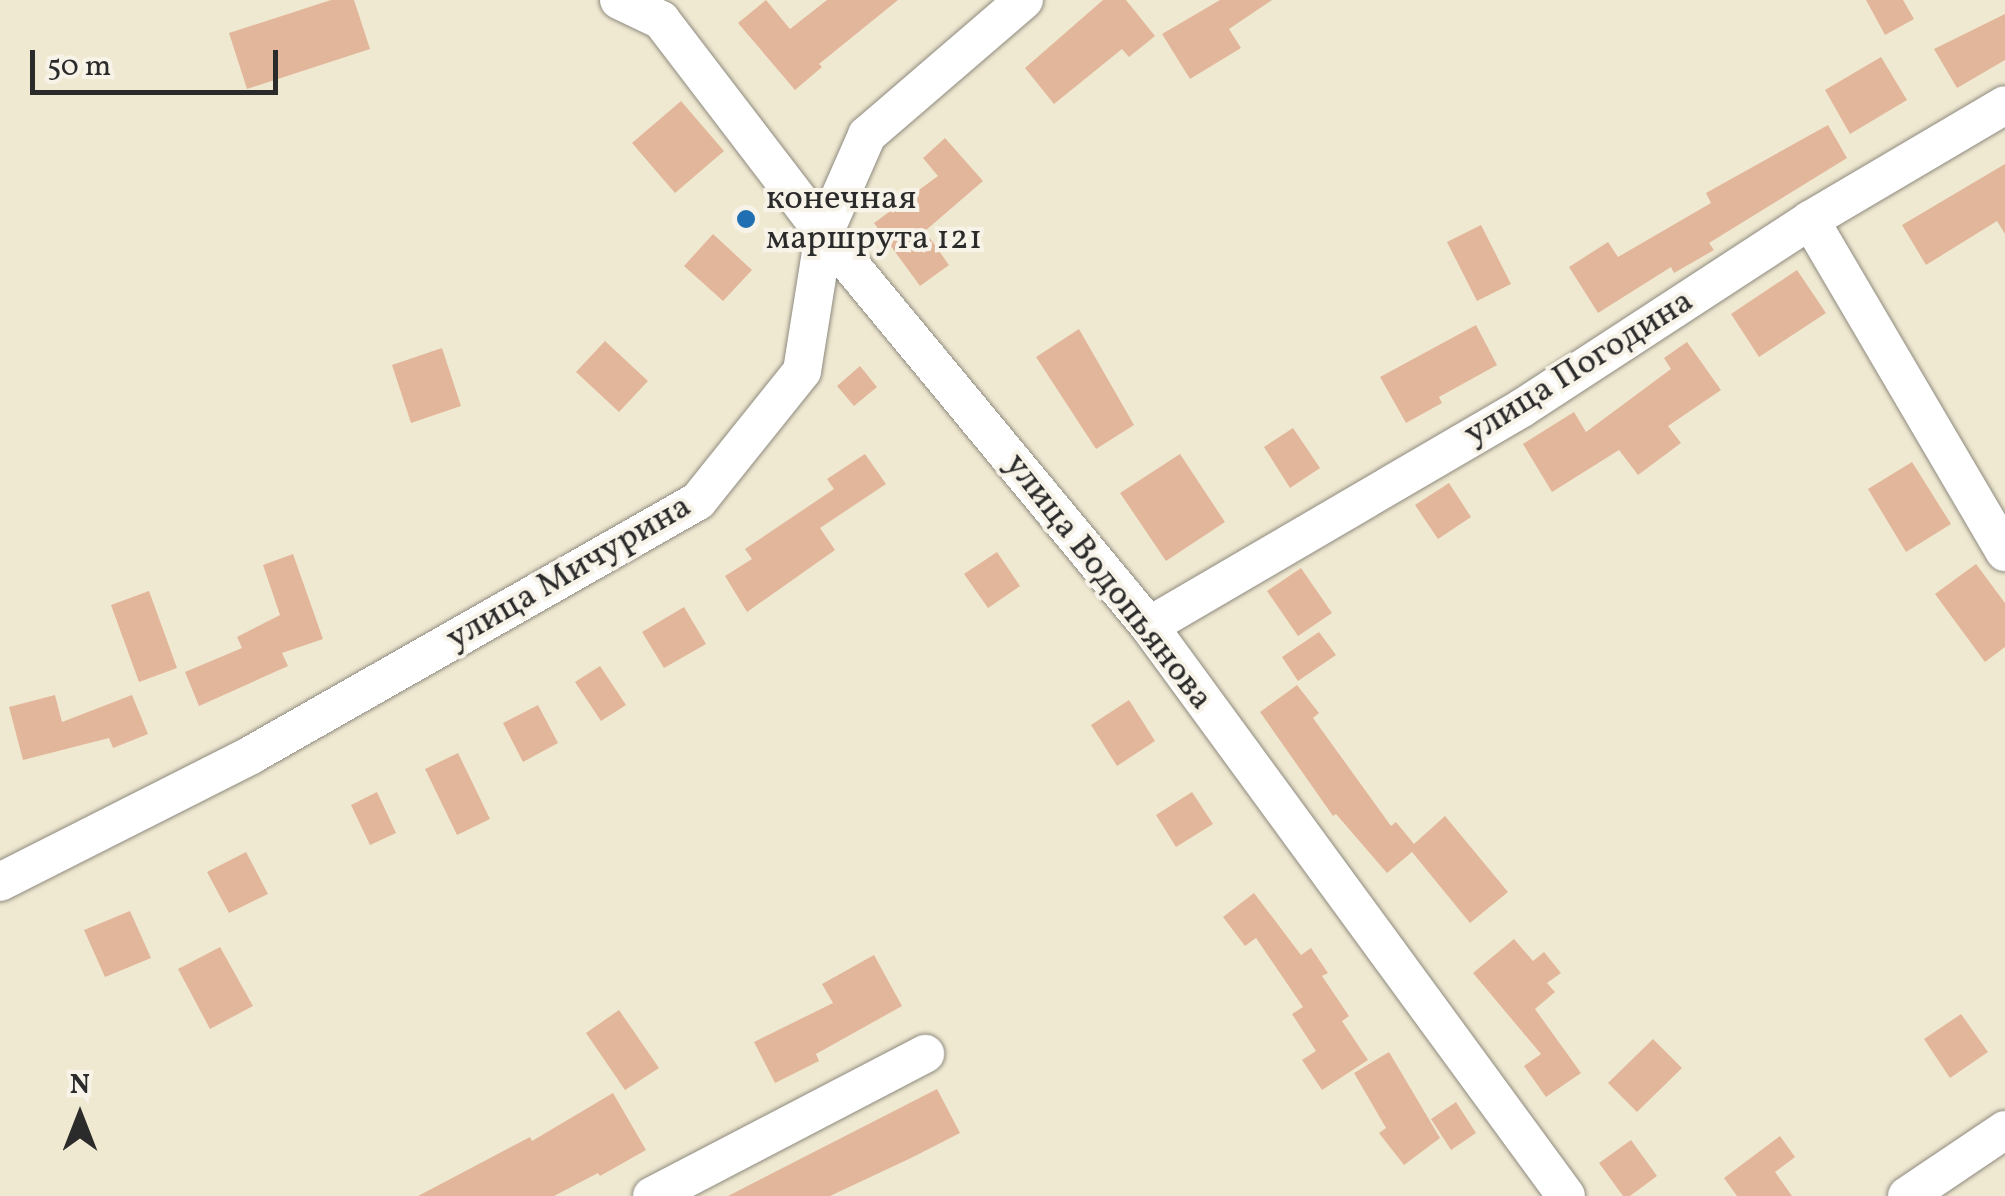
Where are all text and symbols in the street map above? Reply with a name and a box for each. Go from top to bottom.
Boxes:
scale bar [35,30,282,92]
text: 50 m [47,46,111,88]
place label: конечная маршрута 121 [766,178,982,260]
marker: конечная маршрута 121 [735,208,757,230]
street label: улица Погодина [1457,281,1701,455]
street label: улица Водопьянова [995,445,1221,719]
street label: улица Мичурина [439,486,699,660]
north arrow [30,1066,130,1166]
text: N [70,1066,90,1105]

